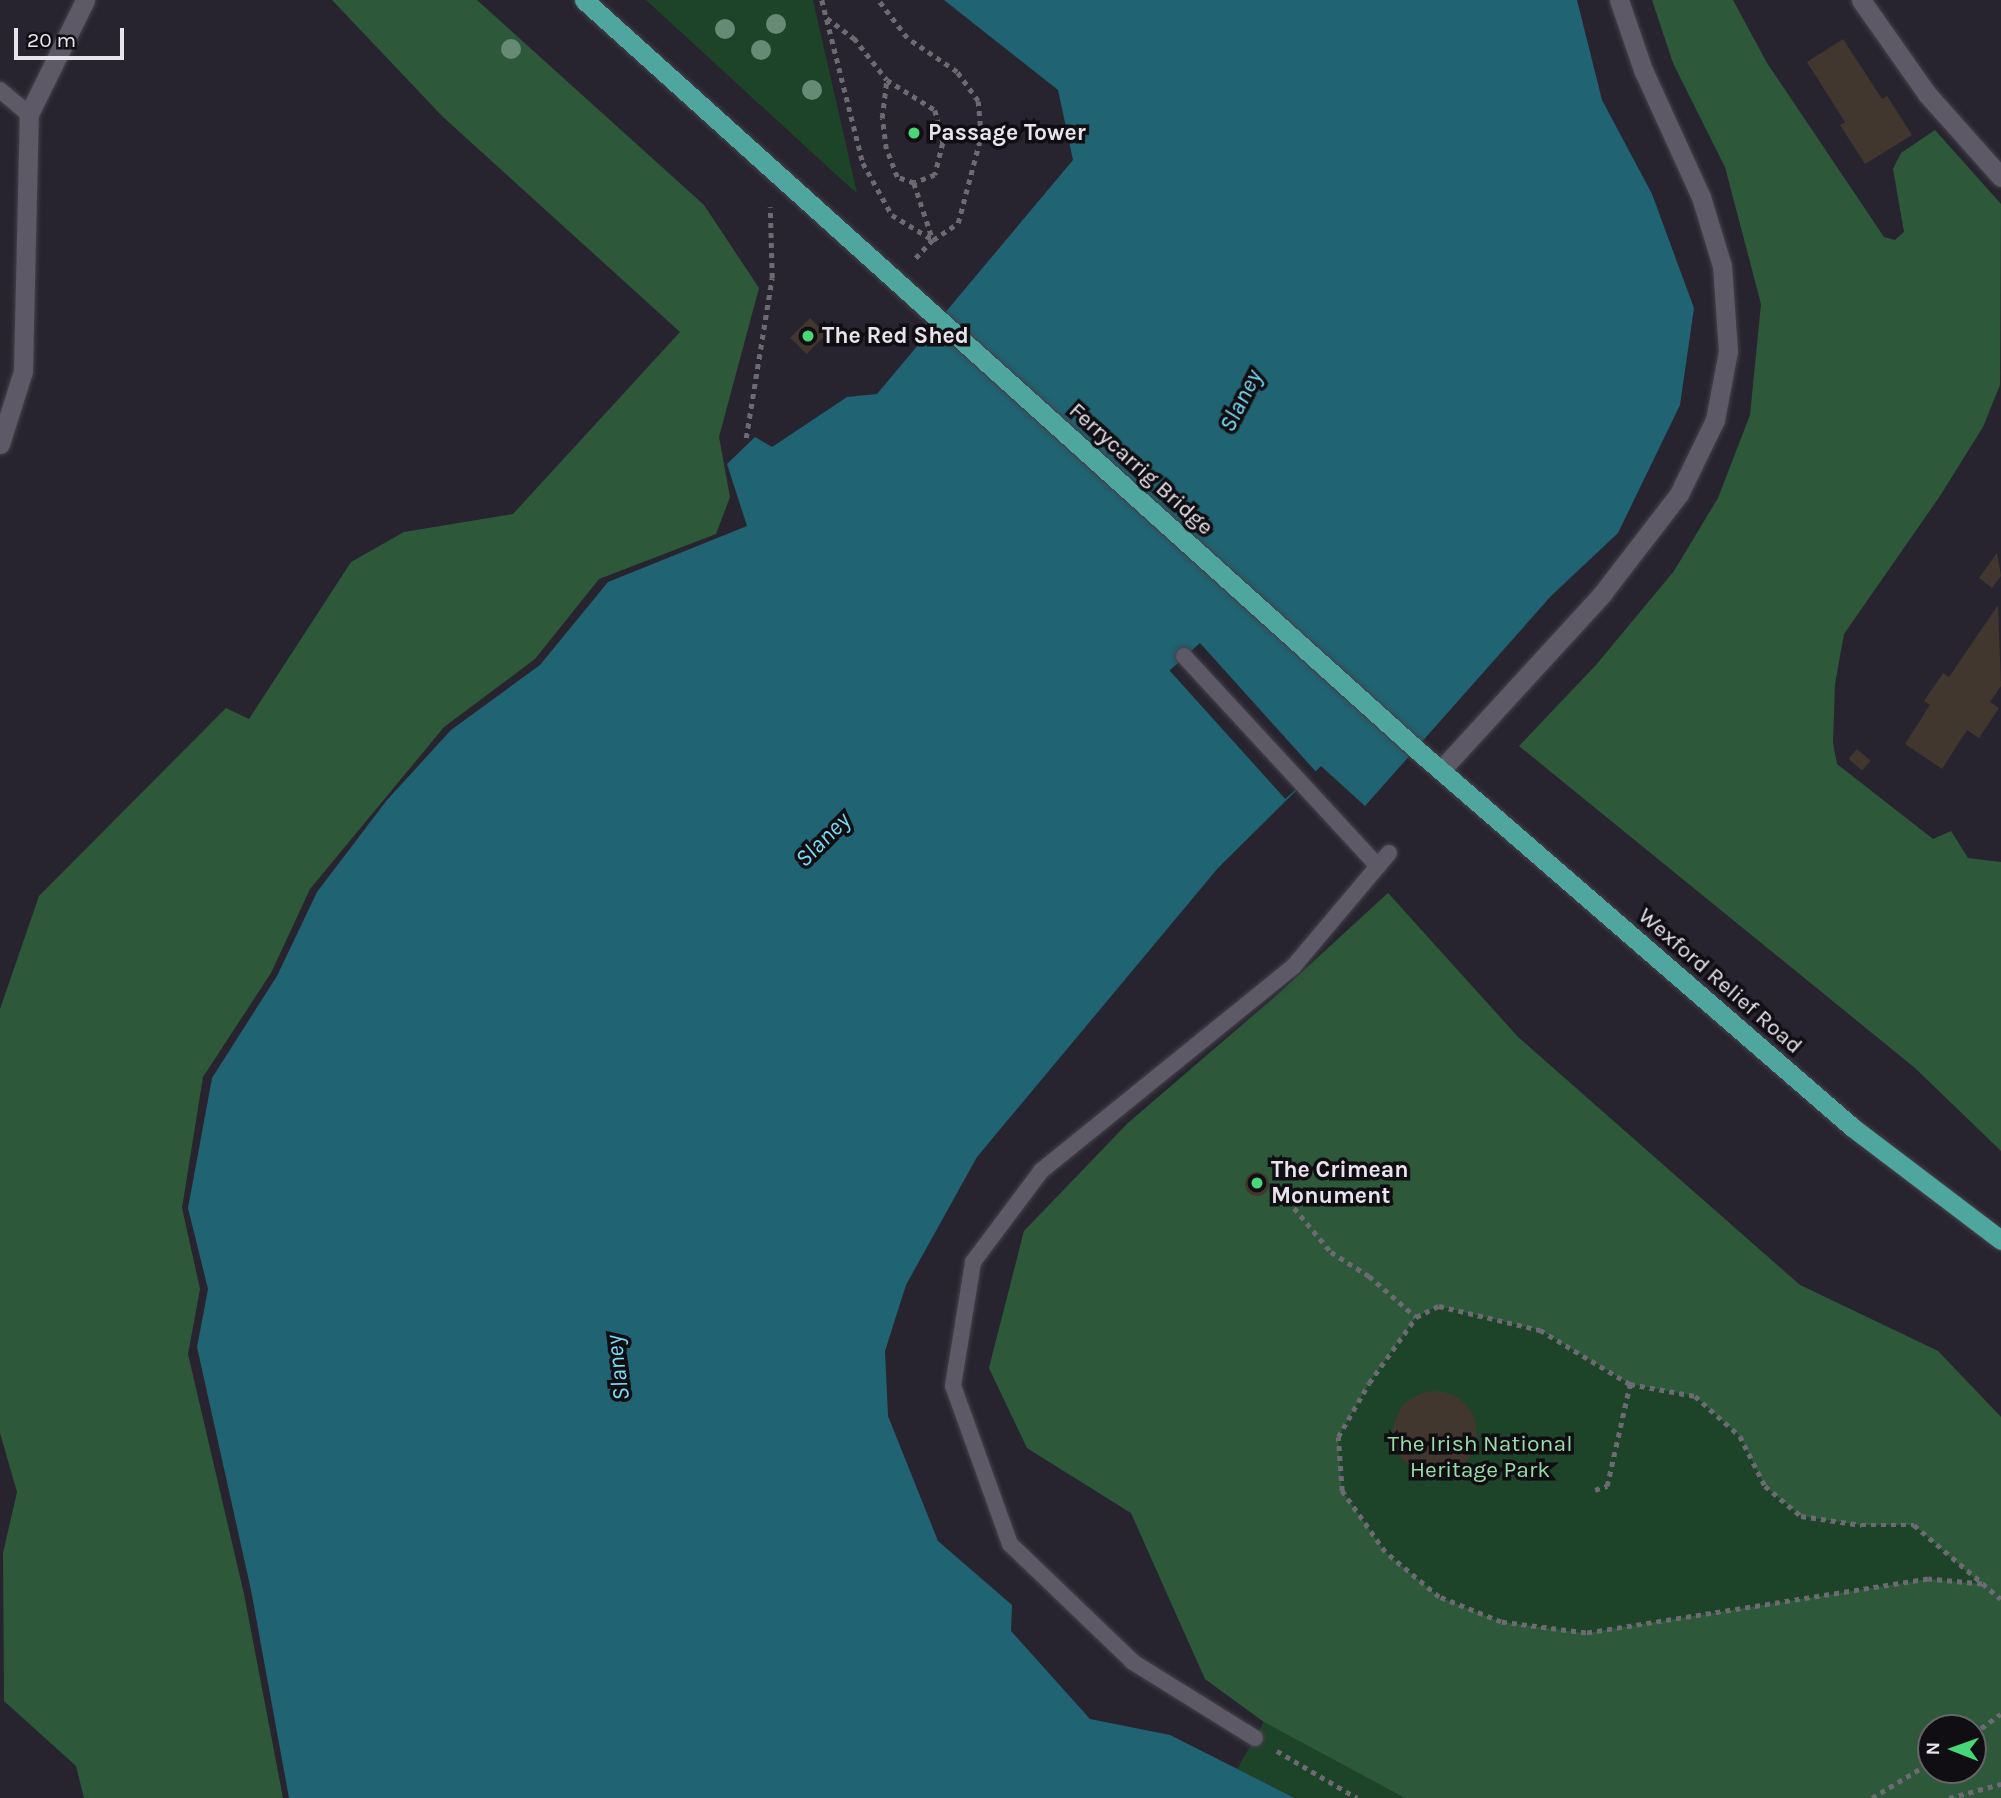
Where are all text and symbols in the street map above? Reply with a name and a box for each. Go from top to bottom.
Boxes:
scale bar [18,14,128,58]
text: 20 m [27,28,76,52]
place label: Passage Tower [928,119,1086,147]
marker: Passage Tower [906,125,922,141]
place label: The Red Shed [822,322,969,350]
marker: The Red Shed [800,328,816,344]
water label: Slaney [1213,365,1269,437]
street label: Ferrycarrig Bridge [1063,397,1219,541]
water label: Slaney [790,807,856,873]
street label: Wexford Relief Road [1632,902,1808,1060]
place label: The Crimean Monument [1271,1156,1409,1210]
marker: The Crimean Monument [1249,1175,1265,1191]
water label: Slaney [600,1334,636,1402]
park label: The Irish National Heritage Park [1387,1430,1573,1484]
north arrow [1917,1714,1987,1784]
text: N [1922,1742,1944,1756]

